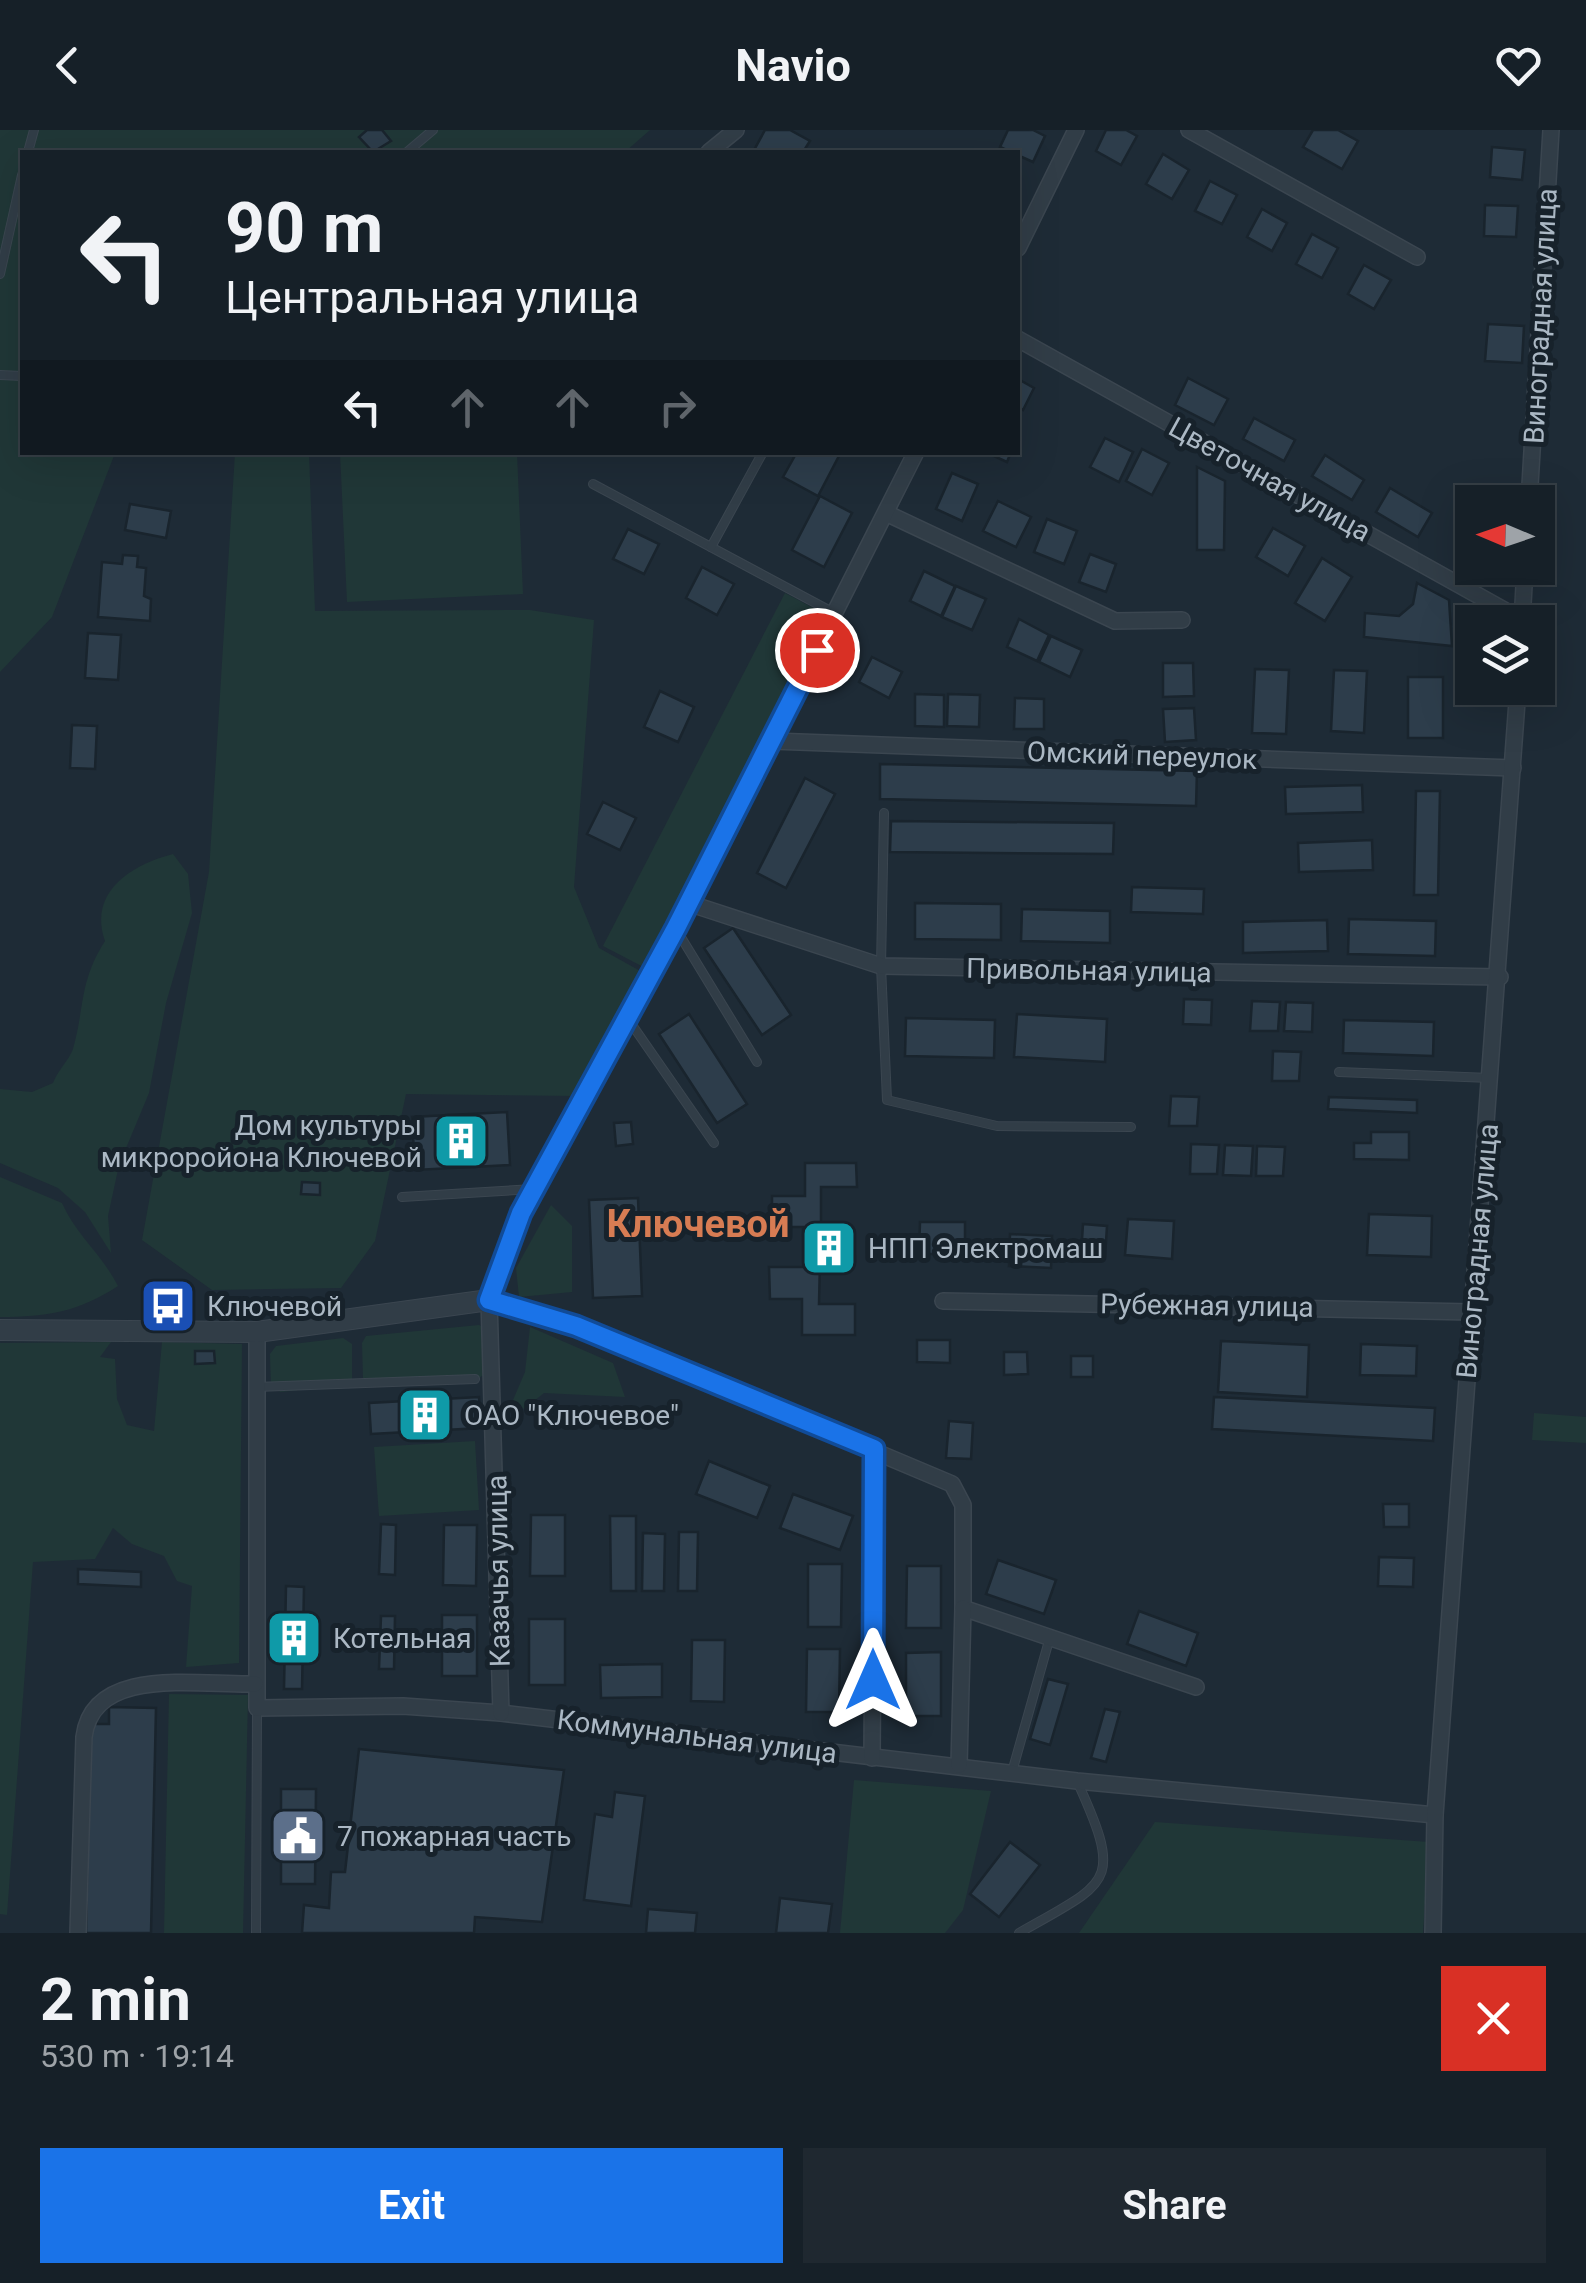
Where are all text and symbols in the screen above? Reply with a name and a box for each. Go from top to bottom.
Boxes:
icon: back [40,38,95,93]
icon: heart [1491,38,1546,93]
text: Navio [735,39,851,92]
text: 90 m [225,187,383,269]
street label: Виноградная улица [1517,187,1564,445]
icon: left [60,190,190,320]
text: Центральная улица [225,271,639,324]
icon: left [335,380,390,435]
icon: ahead [440,380,495,435]
icon: ahead [545,380,600,435]
icon: right [650,380,705,435]
street label: Цветочная улица [1163,410,1377,549]
north arrow [1455,485,1555,585]
map controls [1455,485,1555,705]
button: layers [1455,605,1555,705]
pin [775,608,860,693]
icon: arrive [790,623,845,678]
street label: Омский переулок [1026,735,1258,776]
street label: Привольная улица [966,952,1212,989]
place label: Дом культуры микроройона Ключевой [101,1109,422,1174]
building icon: Дом культуры микроройона Ключевой [431,1111,491,1171]
street label: Виноградная улица [1450,1122,1505,1380]
district label: Ключевой [607,1202,789,1246]
building icon: НПП Электромаш [799,1218,859,1278]
place label: НПП Электромаш [868,1232,1103,1265]
bus stop icon: Ключевой [138,1276,198,1336]
street label: Рубежная улица [1100,1287,1314,1324]
place label: Ключевой [207,1290,342,1323]
building icon: ОАО "Ключевое" [395,1385,455,1445]
place label: ОАО "Ключевое" [464,1399,679,1432]
street label: Казачья улица [480,1475,517,1667]
building icon: Котельная [264,1608,324,1668]
place label: Котельная [333,1622,472,1655]
position arrow [821,1628,925,1732]
street label: Коммунальная улица [555,1703,839,1770]
public building icon: 7 пожарная часть [268,1806,328,1866]
place label: 7 пожарная часть [337,1820,571,1853]
text: 2 min [40,1964,191,2035]
button: close [1441,1966,1546,2071]
text: 530 m · 19:14 [40,2037,234,2075]
button: Exit [40,2148,783,2263]
button: Share [803,2148,1546,2263]

